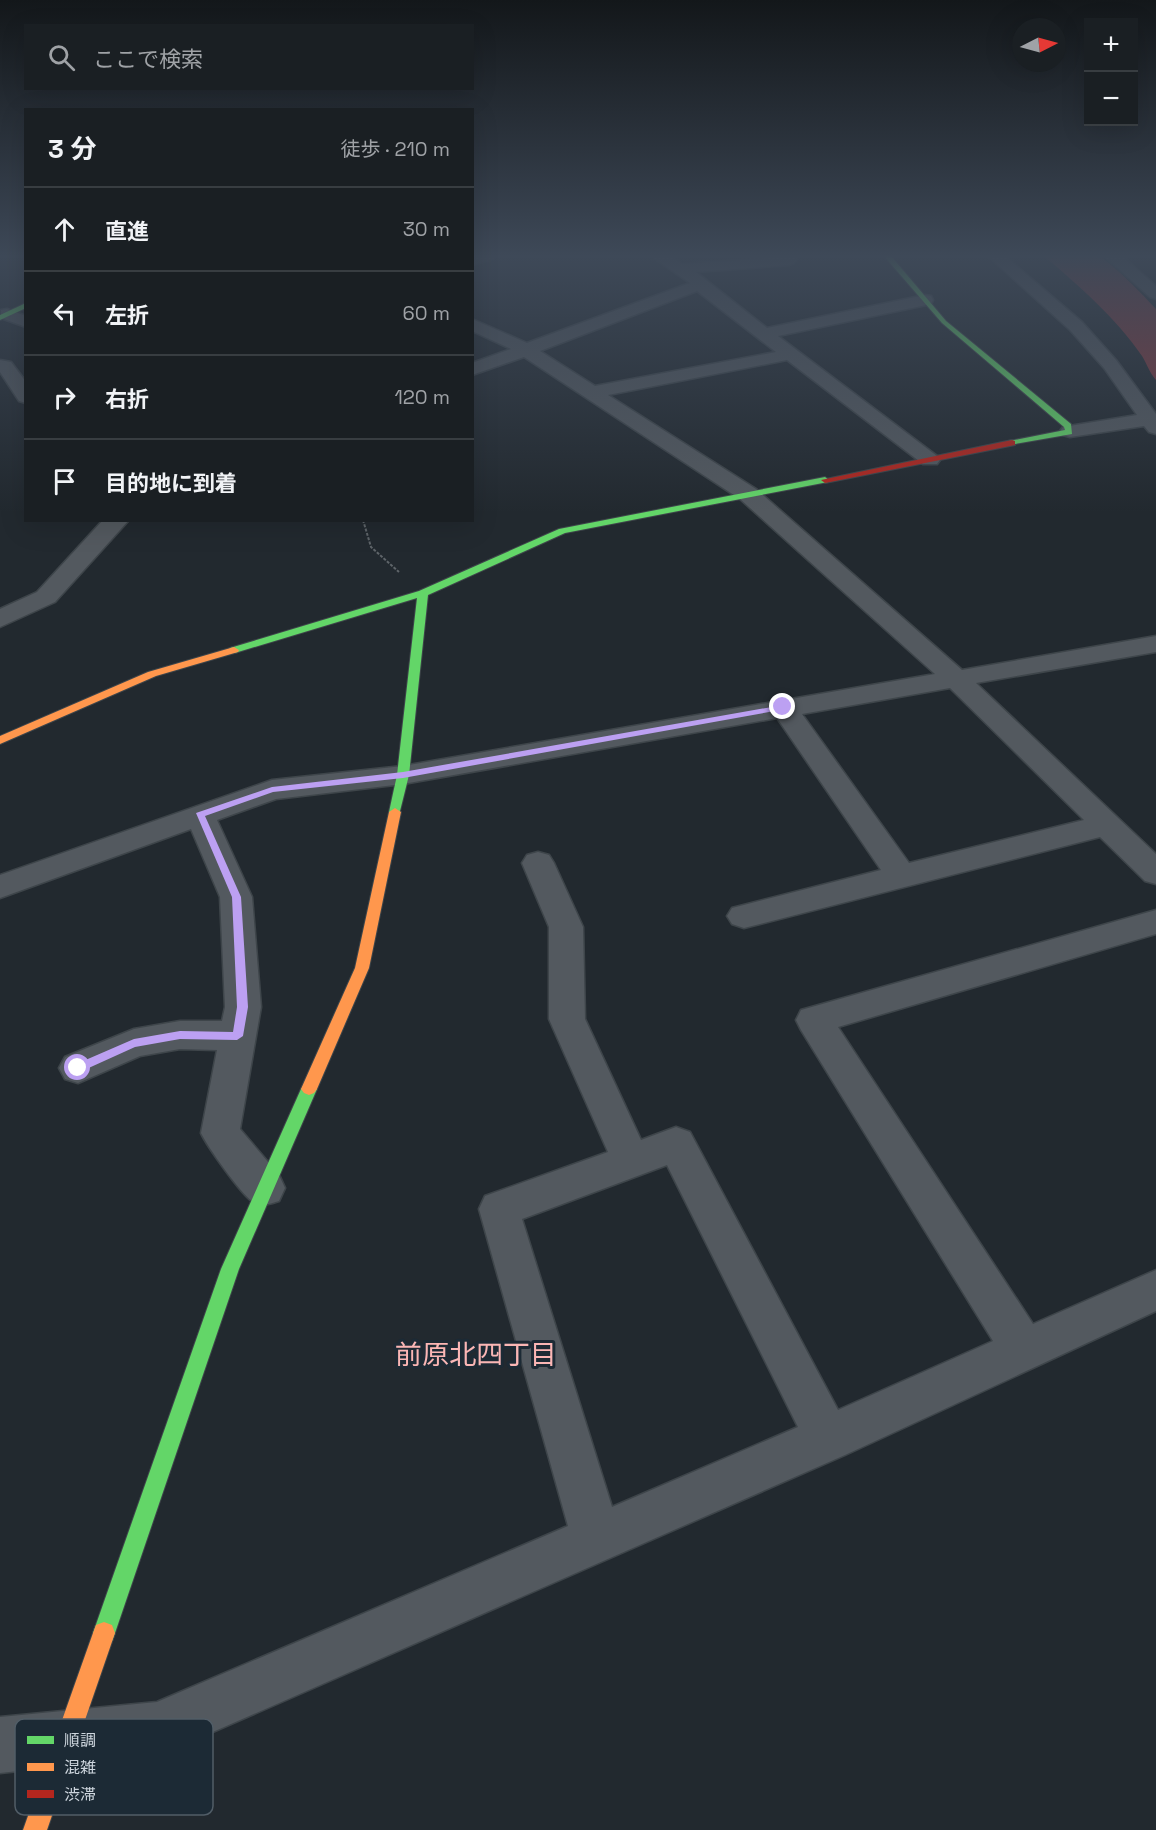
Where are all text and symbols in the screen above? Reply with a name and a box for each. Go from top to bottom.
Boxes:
north arrow [1012,18,1066,72]
map controls [1084,18,1138,126]
button: + [1084,18,1138,72]
search box [24,24,474,90]
icon: search [45,41,78,74]
text: ここで検索 [93,45,203,73]
button: − [1084,72,1138,126]
text: 3 分 [48,132,96,166]
text: 徒歩 · 210 m [340,136,450,162]
icon: ahead [48,213,81,246]
text: 30 m [403,216,450,242]
text: 直進 [105,217,149,245]
icon: left [48,297,81,330]
text: 60 m [403,300,450,326]
text: 左折 [105,301,149,329]
icon: right [48,381,81,414]
text: 120 m [394,384,450,410]
text: 右折 [105,385,149,413]
icon: arrive [48,465,81,498]
text: 目的地に到着 [105,469,237,497]
route end [769,693,795,719]
route start [64,1054,90,1080]
district label: 前原北四丁目 [395,1337,557,1372]
legend [15,1719,213,1815]
text: 順調 [64,1730,96,1751]
text: 混雑 [64,1757,96,1778]
text: 渋滞 [64,1784,96,1805]

